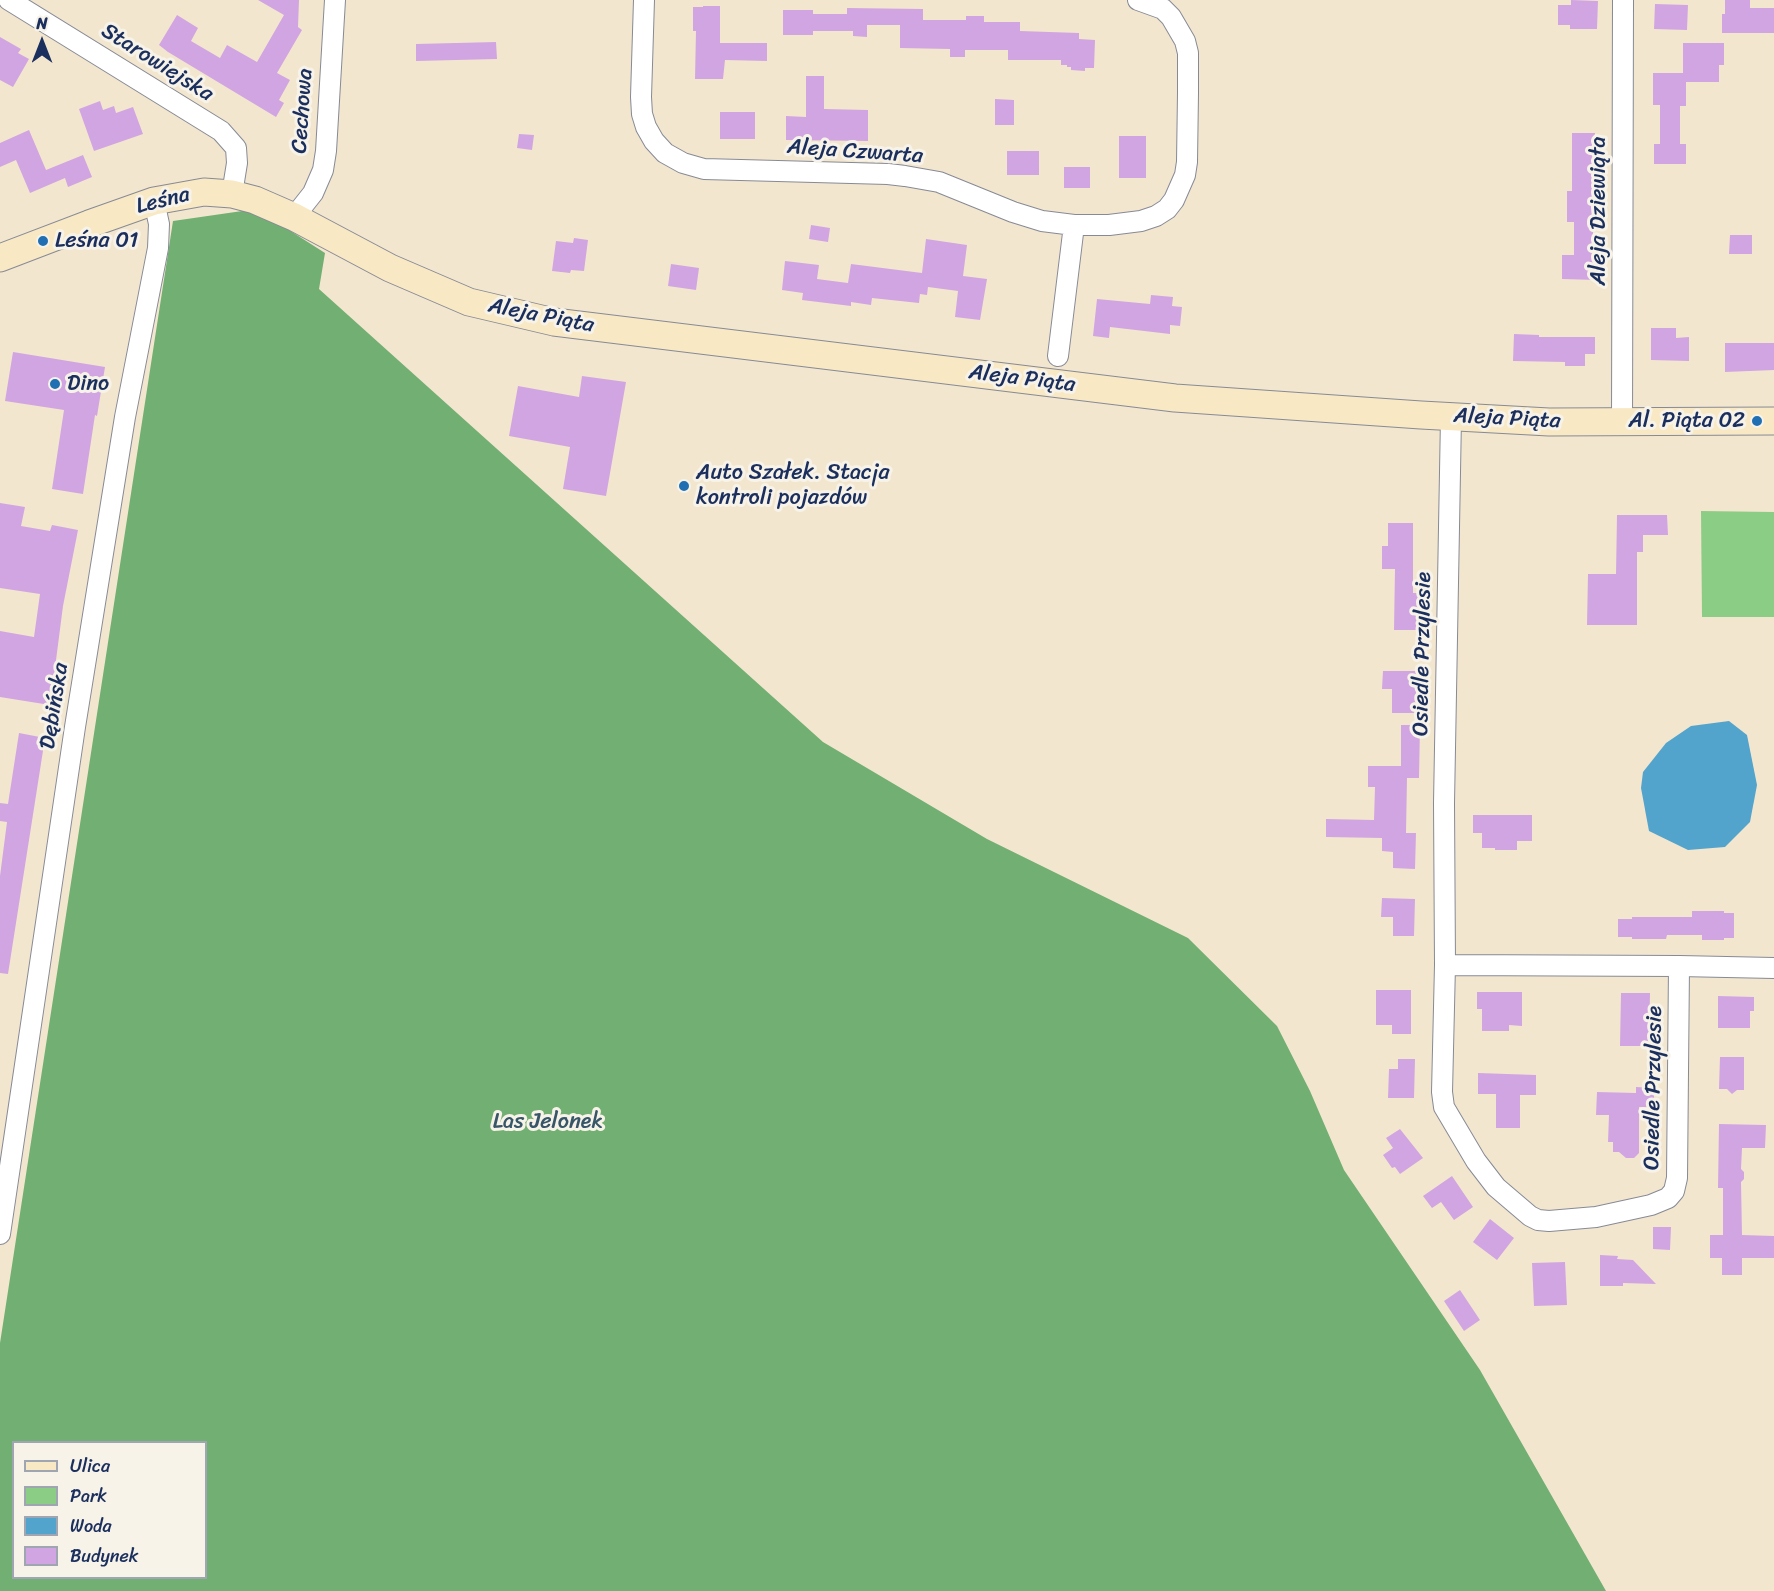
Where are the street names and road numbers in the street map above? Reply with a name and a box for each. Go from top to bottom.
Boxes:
street label: Starowiejska [96,18,218,108]
street label: Cechowa [287,68,319,154]
street label: Aleja Czwarta [786,134,924,170]
street label: Aleja Dziewiąta [1586,136,1612,286]
street label: Leśna [133,182,193,220]
street label: Aleja Piąta [486,293,596,339]
street label: Aleja Piąta [967,359,1077,399]
street label: Aleja Piąta [1453,403,1561,435]
street label: Osiedle Przylesie [1408,572,1438,736]
street label: Dębińska [35,661,75,751]
street label: Osiedle Przylesie [1639,1006,1669,1170]

